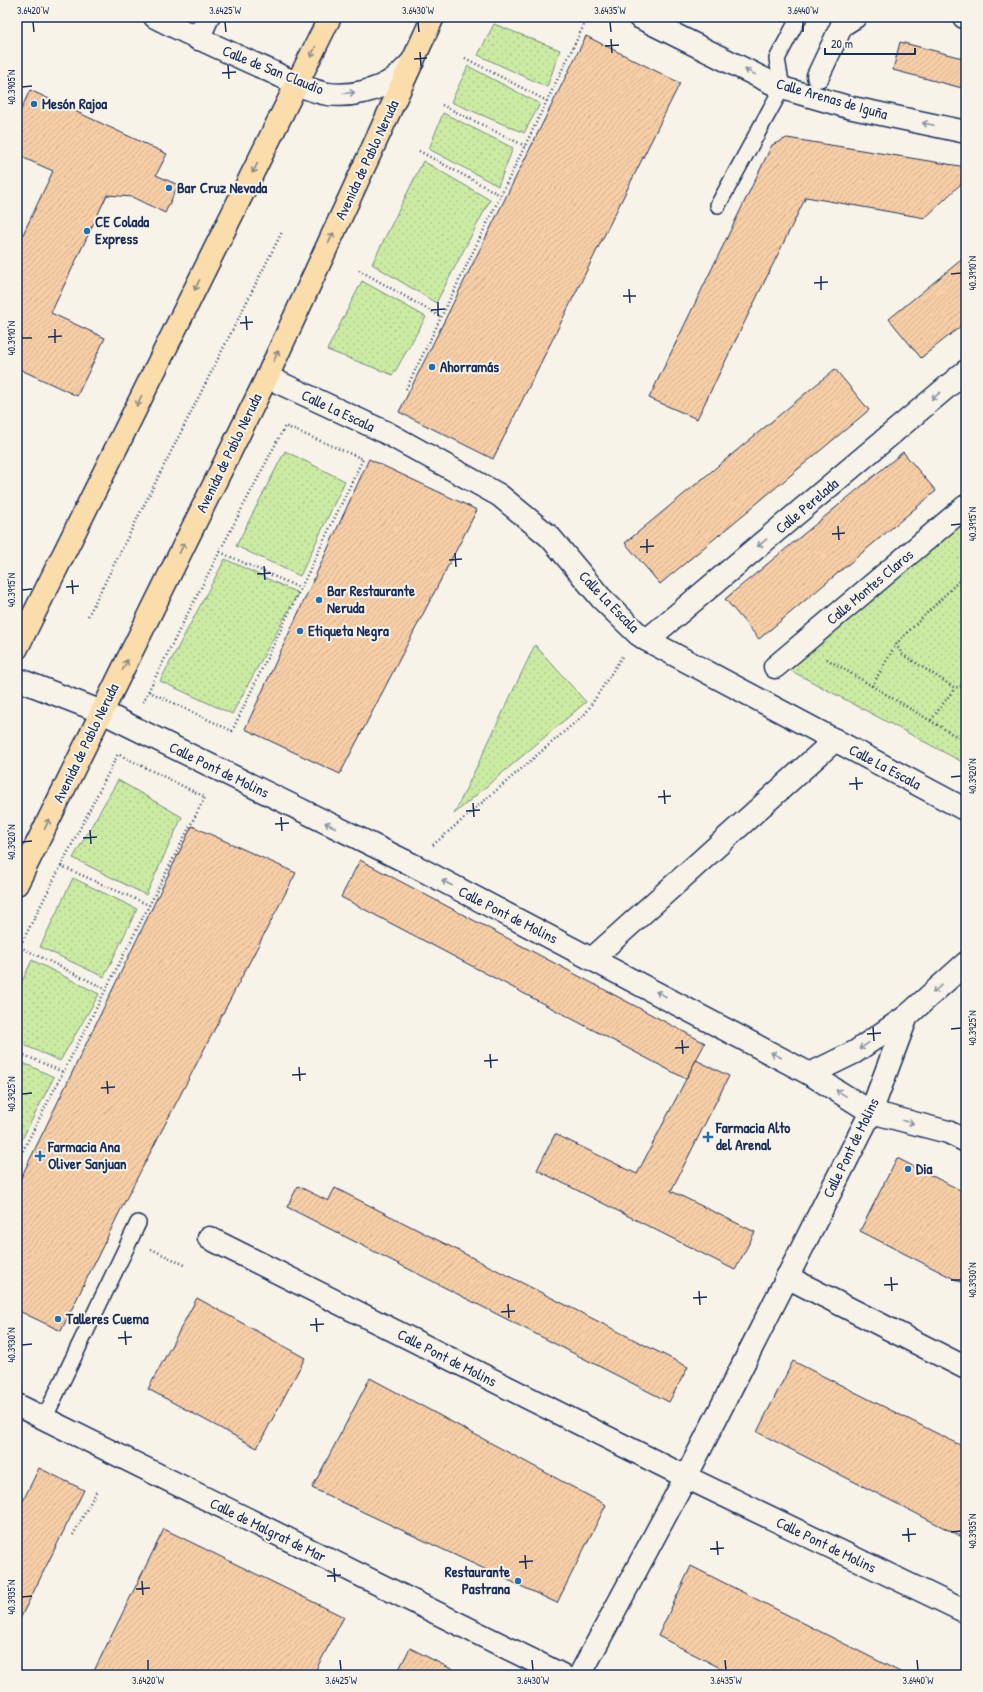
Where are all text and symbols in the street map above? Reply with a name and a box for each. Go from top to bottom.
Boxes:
text: 3.6420°W [17,4,50,17]
text: 3.6425°W [209,4,242,17]
text: 3.6430°W [402,4,435,17]
text: 3.6435°W [594,4,627,17]
text: 3.6440°W [787,4,819,17]
scale bar [825,30,915,56]
text: 20 m [831,35,853,52]
street label: Calle de San Claudio [219,40,327,99]
one-way arrow [309,46,316,58]
one-way arrow [744,68,756,75]
text: 40.3905°N [5,70,18,104]
street label: Calle Arenas de Iguña [774,73,890,125]
one-way arrow [342,89,355,97]
place label: Mesón Rajoa [42,93,107,114]
street label: Avenida de Pablo Neruda [330,96,404,223]
marker: Mesón Rajoa [29,99,39,109]
one-way arrow [922,120,935,128]
one-way arrow [251,162,258,174]
place label: Bar Cruz Nevada [177,177,267,198]
marker: Bar Cruz Nevada [164,183,174,193]
place label: CE Colada Express [95,211,149,250]
marker: CE Colada Express [82,226,92,236]
one-way arrow [328,232,335,244]
text: 40.3910°N [966,256,979,290]
one-way arrow [193,279,200,291]
text: 40.3910°N [5,321,18,355]
one-way arrow [273,350,280,362]
place label: Ahorramás [440,356,499,377]
marker: Ahorramás [427,362,437,372]
street label: Calle La Escala [298,384,378,437]
street label: Avenida de Pablo Neruda [191,390,267,516]
one-way arrow [931,392,942,401]
one-way arrow [135,395,143,407]
street label: Calle Perelada [771,473,843,538]
text: 40.3915°N [966,507,979,541]
one-way arrow [757,539,767,548]
one-way arrow [179,542,186,554]
street label: Calle Montes Claros [822,544,918,629]
street label: Calle La Escala [574,566,644,637]
text: 40.3915°N [5,573,18,607]
place label: Bar Restaurante Neruda [327,580,415,618]
marker: Bar Restaurante Neruda [314,595,324,605]
place label: Etiqueta Negra [308,620,389,642]
marker: Etiqueta Negra [295,626,305,636]
one-way arrow [122,659,129,671]
street label: Avenida de Pablo Neruda [48,680,124,806]
street label: Calle Pont de Molins [166,736,273,803]
street label: Calle La Escala [845,739,925,794]
text: 40.3920°N [966,758,979,794]
one-way arrow [43,819,51,831]
one-way arrow [325,820,337,828]
text: 40.3920°N [5,824,18,860]
one-way arrow [441,878,453,886]
street label: Calle Pont de Molins [455,881,562,949]
one-way arrow [932,984,942,994]
one-way arrow [655,990,667,998]
text: 40.3925°N [966,1010,979,1046]
one-way arrow [858,1042,869,1050]
one-way arrow [770,1051,782,1059]
text: 40.3925°N [5,1076,18,1112]
one-way arrow [835,1088,846,1097]
street label: Calle Pont de Molins [817,1094,884,1201]
place label: Farmacia Alto del Arenal [715,1117,790,1155]
one-way arrow [901,1119,914,1126]
marker: Farmacia Alto del Arenal [703,1132,713,1142]
place label: Farmacia Ana Oliver Sanjuan [47,1136,127,1174]
marker: Farmacia Ana Oliver Sanjuan [35,1151,45,1161]
place label: Dia [916,1158,932,1179]
marker: Dia [903,1164,913,1174]
text: 40.3930°N [966,1262,979,1298]
place label: Talleres Cuema [65,1308,149,1329]
marker: Talleres Cuema [53,1314,63,1324]
street label: Calle Pont de Molins [394,1324,501,1392]
text: 40.3930°N [5,1327,18,1363]
street label: Calle de Malgrat de Mar [207,1492,330,1567]
street label: Calle Pont de Molins [773,1511,880,1578]
text: 40.3935°N [966,1514,979,1548]
place label: Restaurante Pastrana [445,1561,510,1599]
marker: Restaurante Pastrana [513,1576,523,1586]
text: 40.3935°N [5,1580,18,1614]
text: 3.6420°W [132,1674,165,1687]
text: 3.6425°W [325,1674,358,1687]
text: 3.6430°W [517,1674,550,1687]
text: 3.6435°W [710,1674,743,1687]
text: 3.6440°W [902,1674,934,1687]

